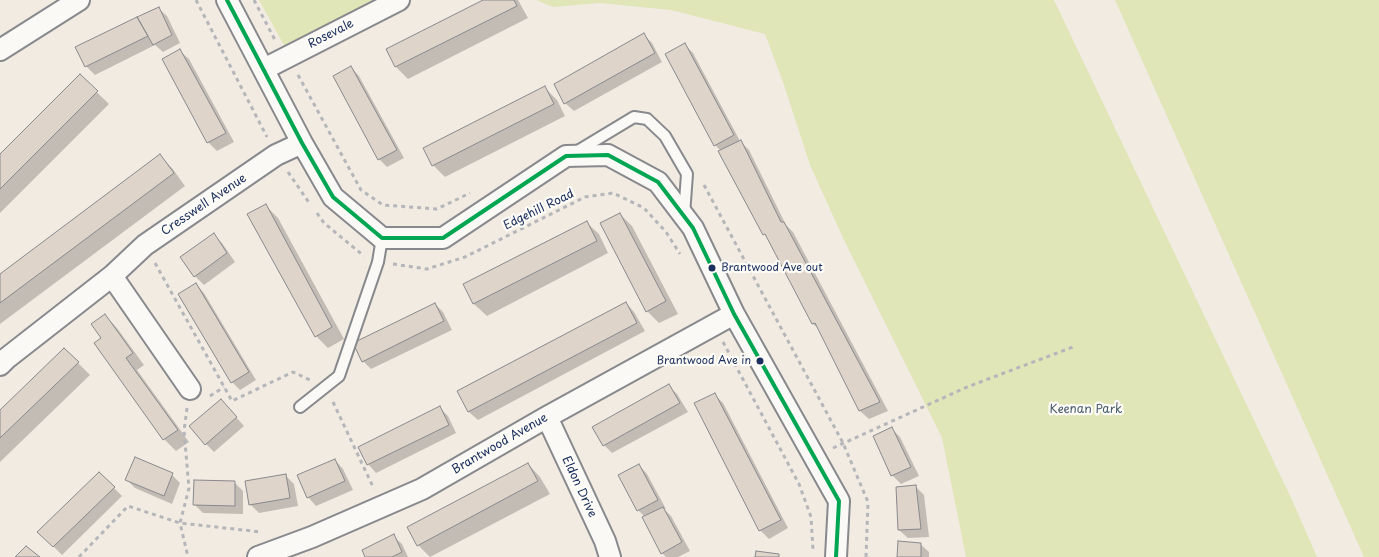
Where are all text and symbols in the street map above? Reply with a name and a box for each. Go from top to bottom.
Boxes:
street label: Rosevale [306,16,356,52]
street label: Cresswell Avenue [159,171,249,239]
street label: Edgehill Road [501,187,577,233]
place label: Brantwood Ave out [721,261,823,275]
marker: Brantwood Ave out [707,263,717,273]
place label: Brantwood Ave in [657,354,751,368]
marker: Brantwood Ave in [755,356,765,366]
park label: Keenan Park [1050,403,1122,417]
street label: Brantwood Avenue [450,411,550,477]
street label: Eldon Drive [559,454,599,520]

